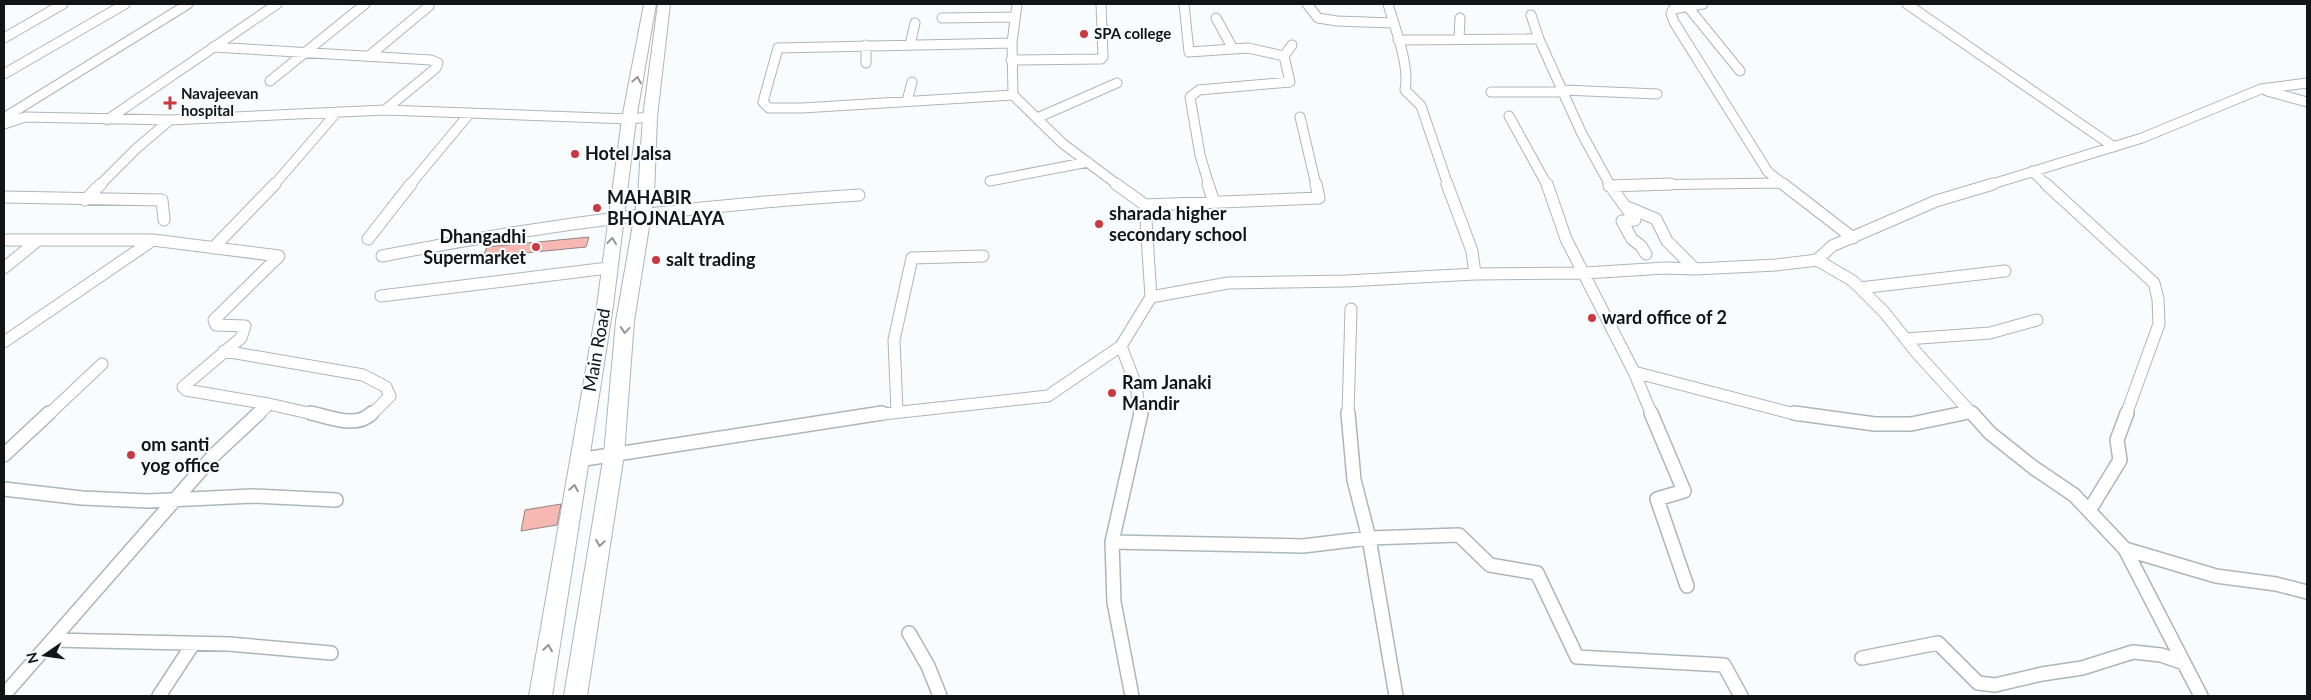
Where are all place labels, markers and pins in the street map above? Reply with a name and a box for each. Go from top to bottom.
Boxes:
place label: SPA college [1094,24,1171,42]
marker: SPA college [1078,28,1090,40]
place label: Navajeevan hospital [181,84,259,119]
marker: Navajeevan hospital [163,96,177,110]
place label: Hotel Jalsa [585,142,671,164]
marker: Hotel Jalsa [569,148,581,160]
place label: MAHABIR BHOJNALAYA [607,186,725,229]
marker: MAHABIR BHOJNALAYA [591,202,603,214]
place label: sharada higher secondary school [1109,202,1247,245]
marker: sharada higher secondary school [1093,218,1105,230]
place label: Dhangadhi Supermarket [423,225,526,268]
marker: Dhangadhi Supermarket [530,241,542,253]
place label: salt trading [666,248,756,270]
marker: salt trading [650,254,662,266]
place label: ward office of 2 [1602,306,1727,328]
marker: ward office of 2 [1586,312,1598,324]
place label: Ram Janaki Mandir [1122,371,1212,414]
marker: Ram Janaki Mandir [1106,387,1118,399]
place label: om santi yog office [141,433,220,476]
marker: om santi yog office [125,449,137,461]

